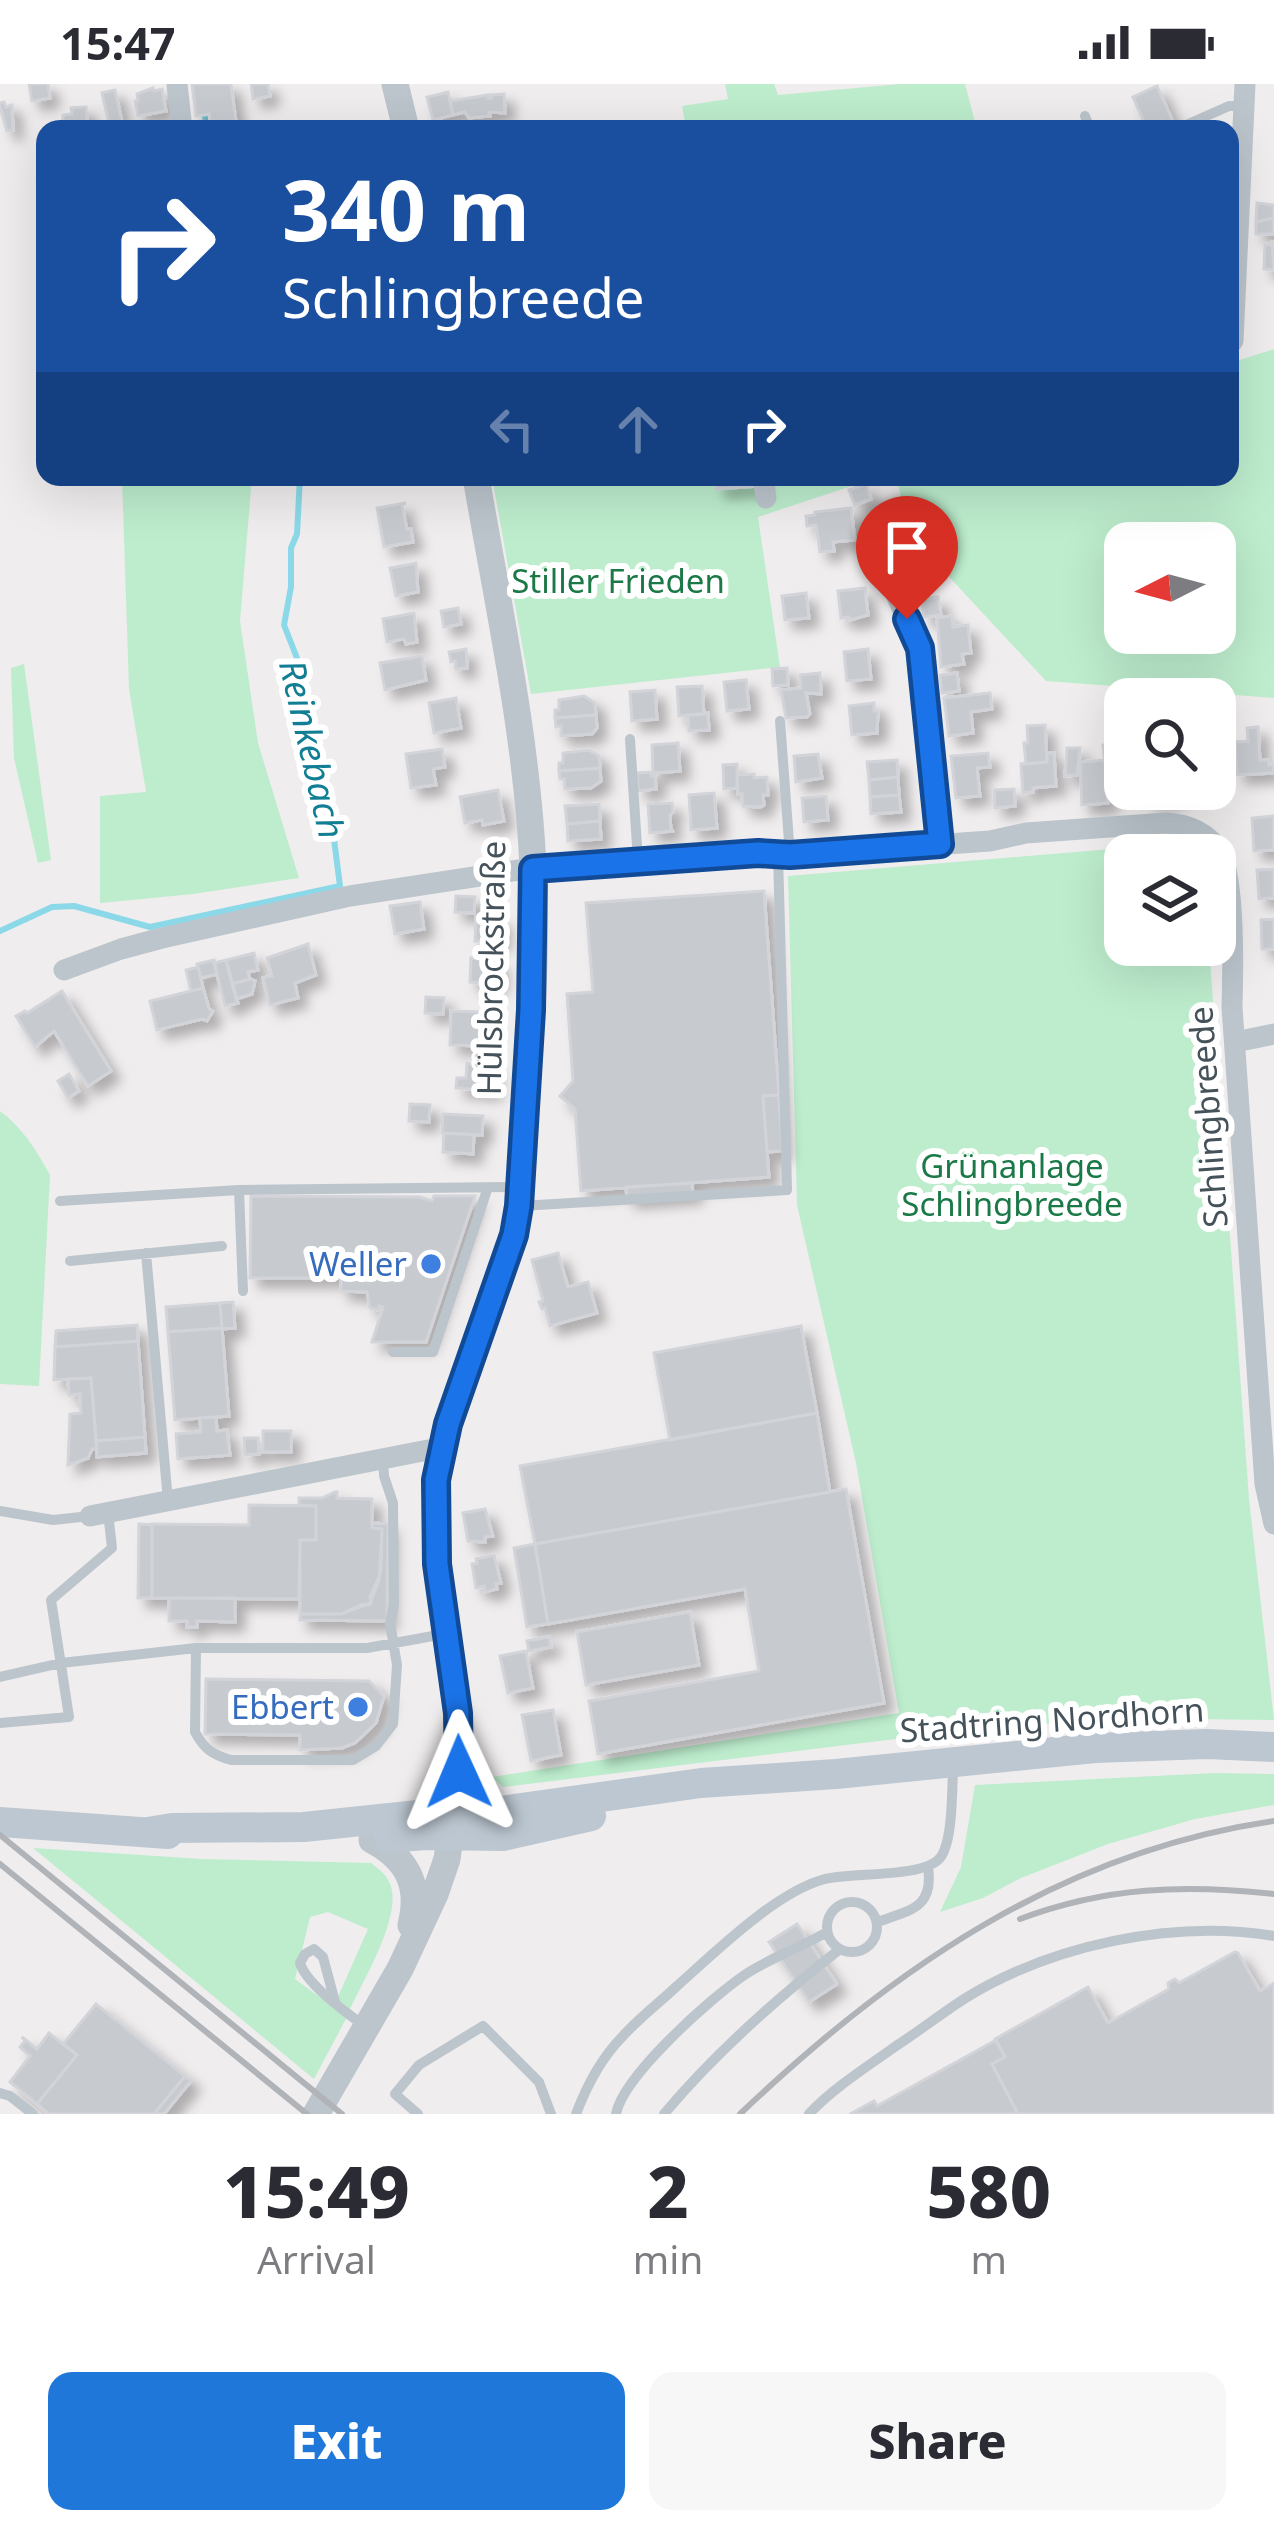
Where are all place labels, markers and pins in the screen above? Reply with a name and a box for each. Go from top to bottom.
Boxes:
pin [856,496,958,619]
place label: Weller [309,1241,407,1286]
marker: Weller [418,1251,444,1277]
place label: Ebbert [231,1684,334,1729]
marker: Ebbert [345,1694,371,1720]

